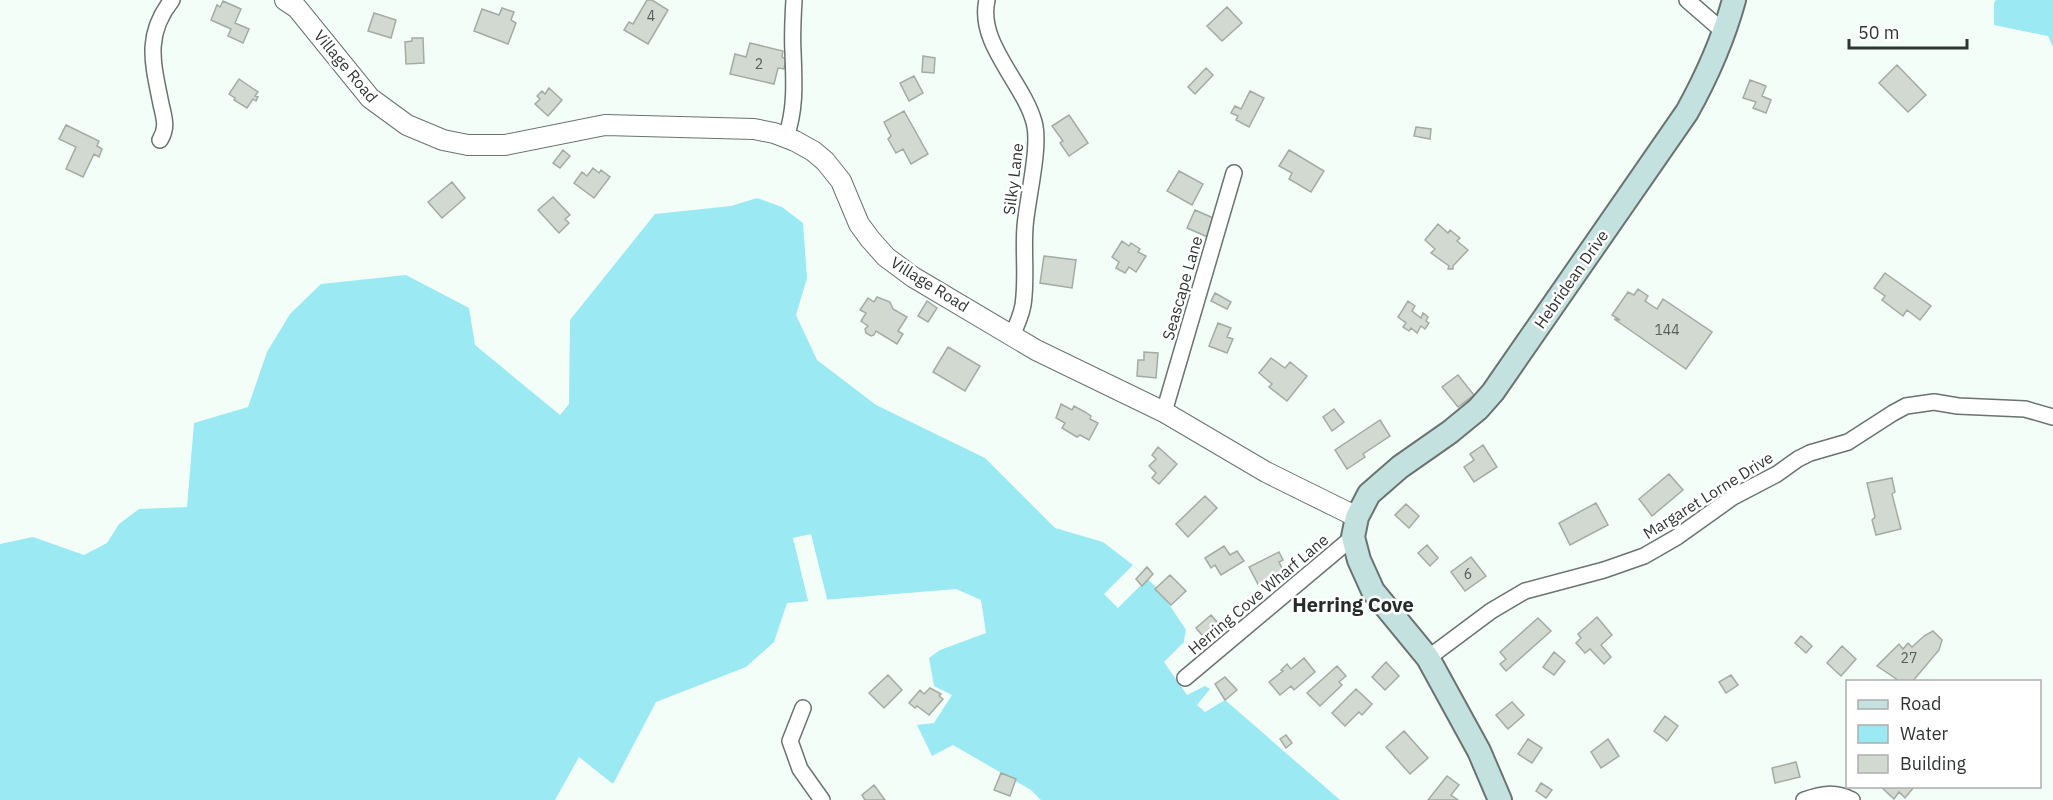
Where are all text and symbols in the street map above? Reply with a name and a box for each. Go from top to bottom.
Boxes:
house number: 4 [647,7,655,25]
scale bar [1849,12,1968,50]
text: 50 m [1858,21,1900,44]
street label: Village Road [310,26,382,106]
house number: 2 [755,55,763,73]
street label: Silky Lane [999,142,1027,216]
street label: Hebridean Drive [1530,226,1613,332]
street label: Seascape Lane [1158,233,1206,342]
street label: Village Road [887,252,973,316]
house number: 144 [1654,321,1680,339]
street label: Margaret Lorne Drive [1639,447,1777,543]
street label: Herring Cove Wharf Lane [1184,529,1333,659]
house number: 6 [1464,565,1472,583]
district label: Herring Cove [1292,591,1414,618]
house number: 27 [1901,649,1917,667]
legend [1846,680,2041,788]
text: Road [1900,692,1941,715]
text: Water [1900,722,1949,745]
text: Building [1900,752,1967,775]

